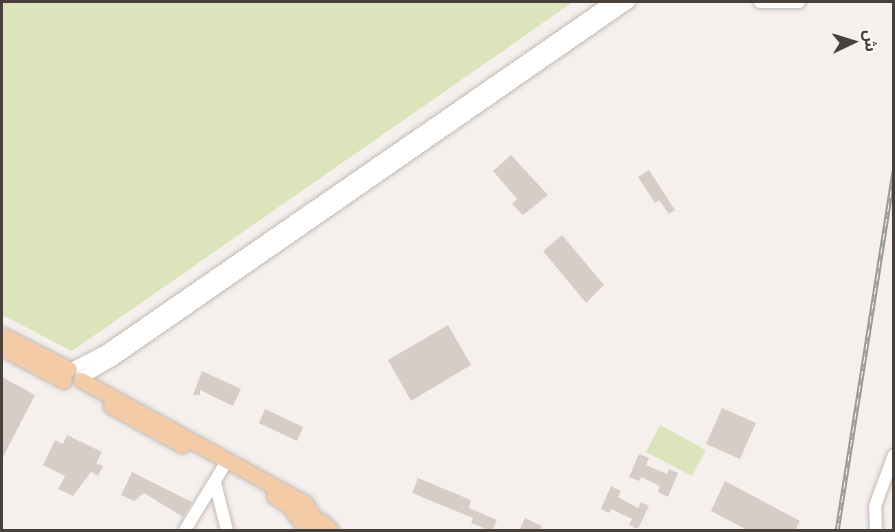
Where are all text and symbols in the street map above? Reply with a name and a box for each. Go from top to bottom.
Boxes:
north arrow [823,12,883,72]
text: ش [860,29,882,52]

